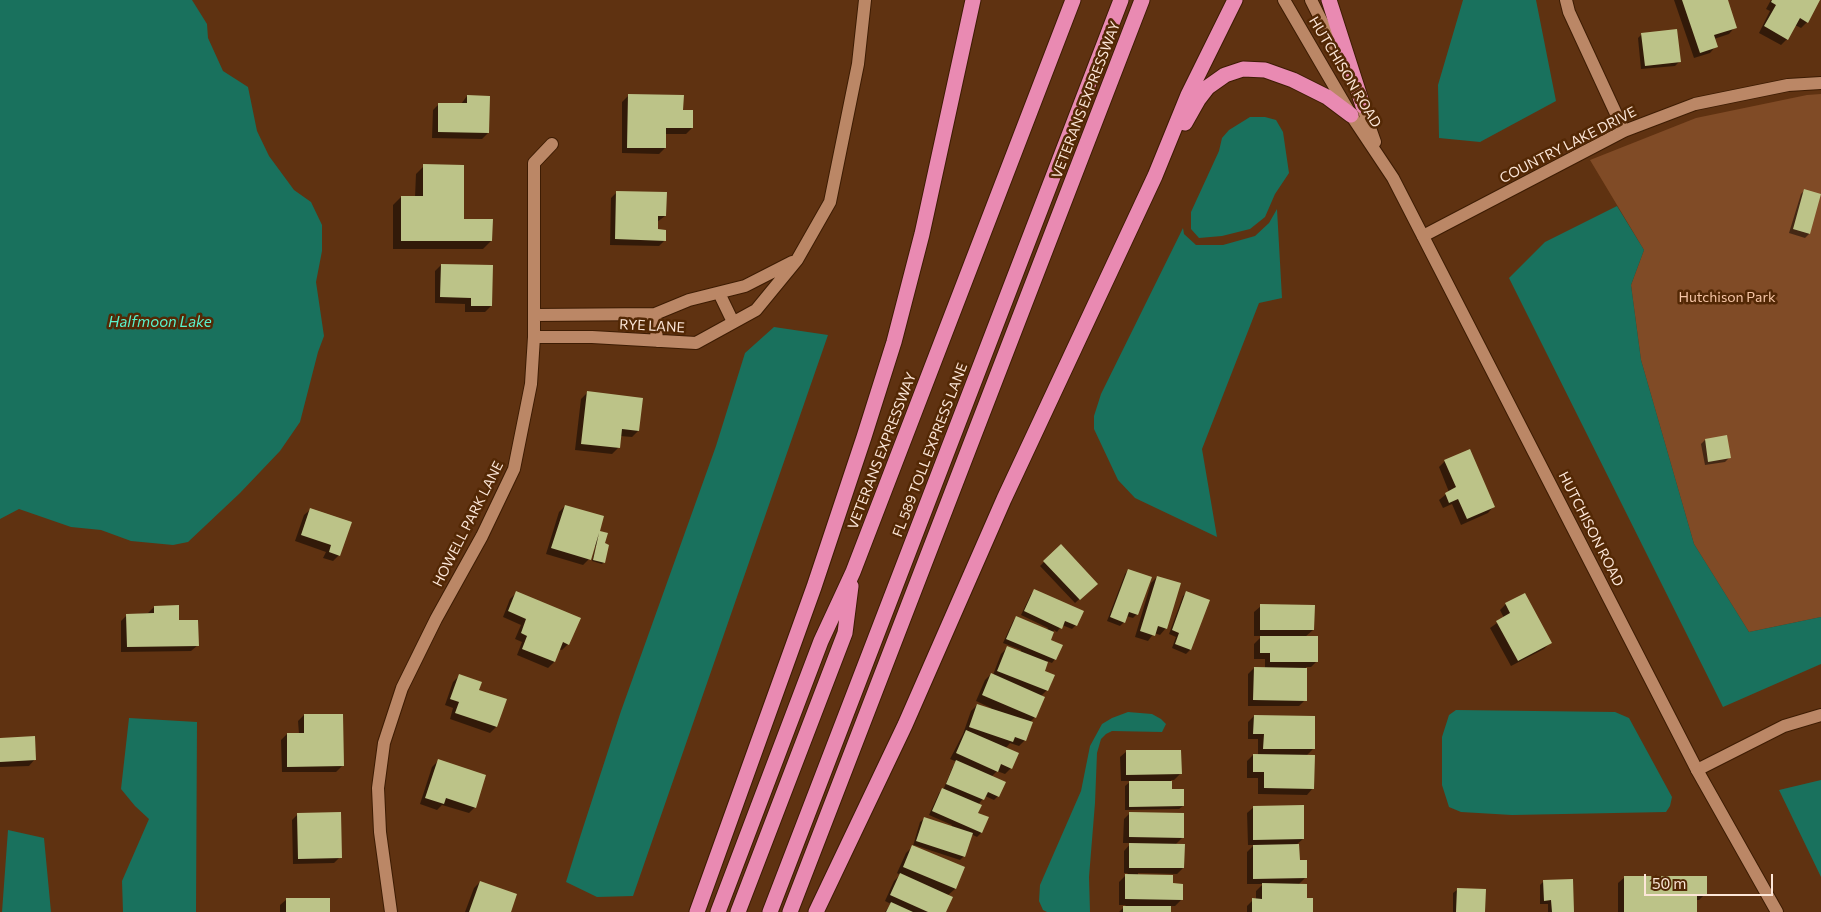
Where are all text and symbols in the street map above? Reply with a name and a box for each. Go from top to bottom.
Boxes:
street label: HUTCHISON ROAD [1305,14,1385,130]
street label: VETERANS EXPRESSWAY [1048,19,1124,181]
street label: COUNTRY LAKE DRIVE [1497,103,1639,187]
park label: Hutchison Park [1678,289,1776,305]
water label: Halfmoon Lake [108,313,212,331]
street label: RYE LANE [619,316,685,336]
street label: FL 589 TOLL EXPRESS LANE [889,361,971,539]
street label: VETERANS EXPRESSWAY [844,370,920,532]
street label: HOWELL PARK LANE [429,458,507,590]
street label: HUTCHISON ROAD [1555,469,1627,589]
scale bar [1646,864,1775,896]
text: 50 m [1652,874,1686,892]

